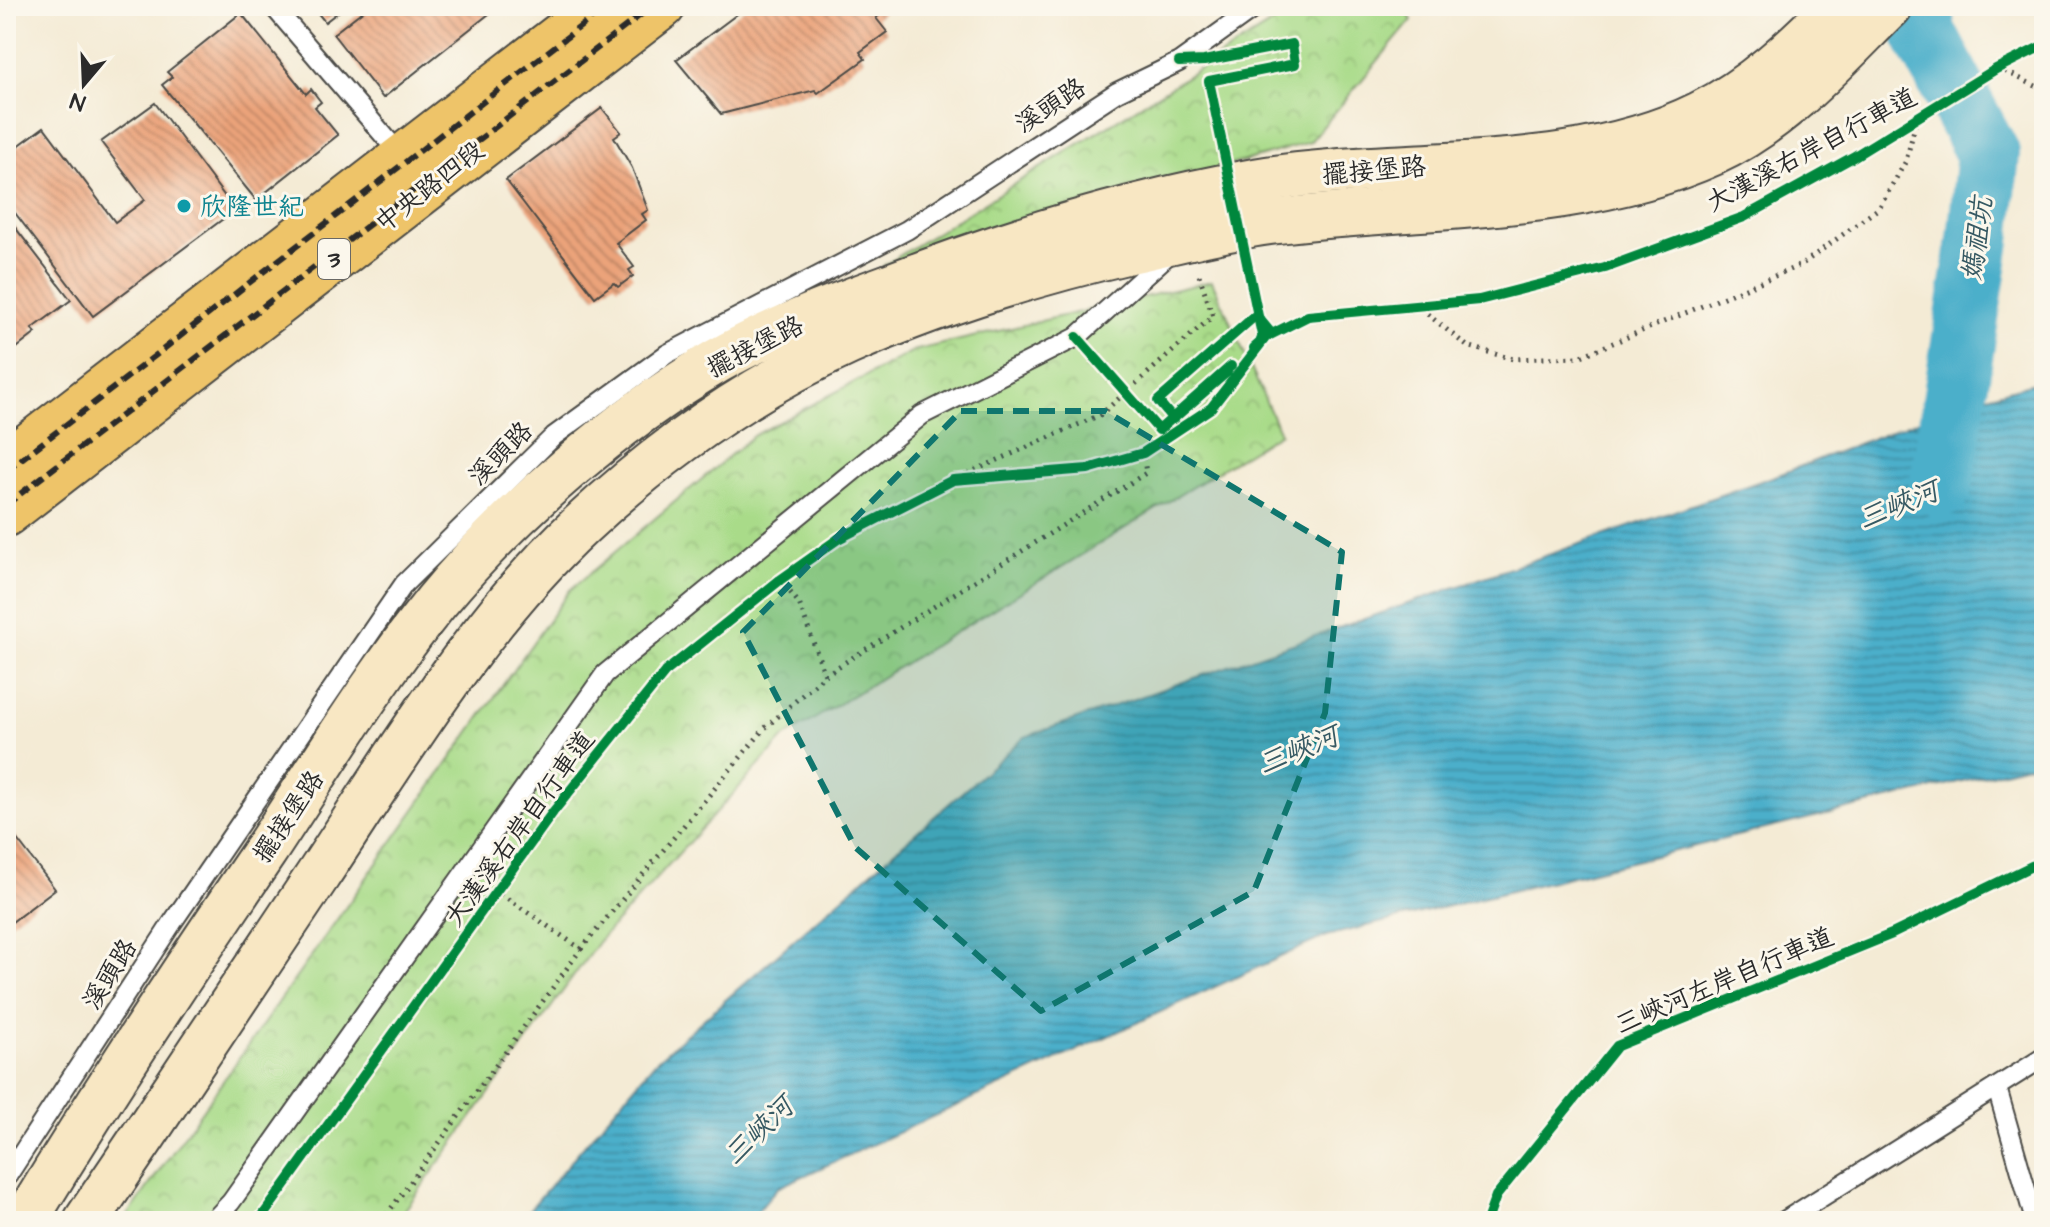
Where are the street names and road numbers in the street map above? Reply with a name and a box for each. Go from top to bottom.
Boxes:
street label: 溪頭路 [1008,69,1093,142]
street label: 大漢溪右岸自行車道 [1700,79,1923,221]
street label: 中央路四段 [367,133,492,241]
street label: 擺接堡路 [1321,149,1427,193]
road number: 3 [318,239,350,279]
street label: 擺接堡路 [701,307,810,387]
street label: 溪頭路 [460,413,541,494]
street label: 大漢溪右岸自行車道 [436,723,603,934]
street label: 擺接堡路 [245,763,333,870]
street label: 三峽河左岸自行車道 [1610,919,1839,1043]
street label: 溪頭路 [74,932,146,1017]

